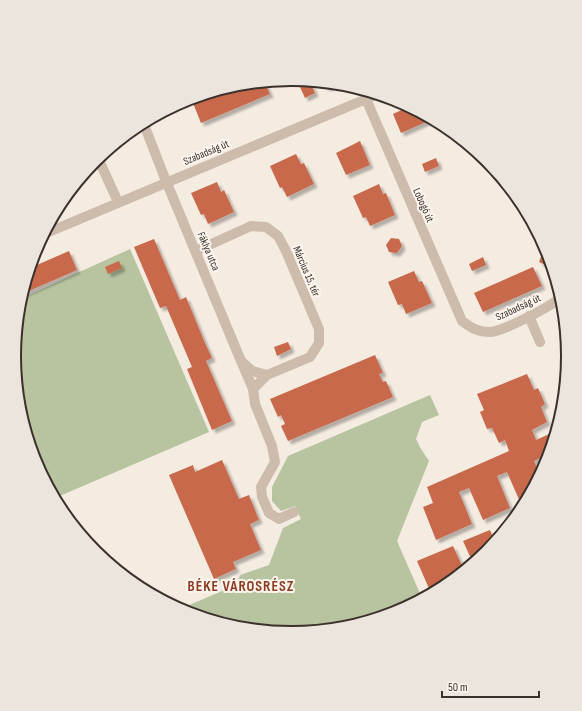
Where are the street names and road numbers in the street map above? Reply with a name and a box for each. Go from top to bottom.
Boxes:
street label: Szabadság út [181,137,232,168]
street label: Lobogó út [410,186,437,225]
street label: Fáklya utca [195,230,223,273]
street label: Március 15. tér [290,244,323,298]
street label: Szabadság út [493,291,544,324]

